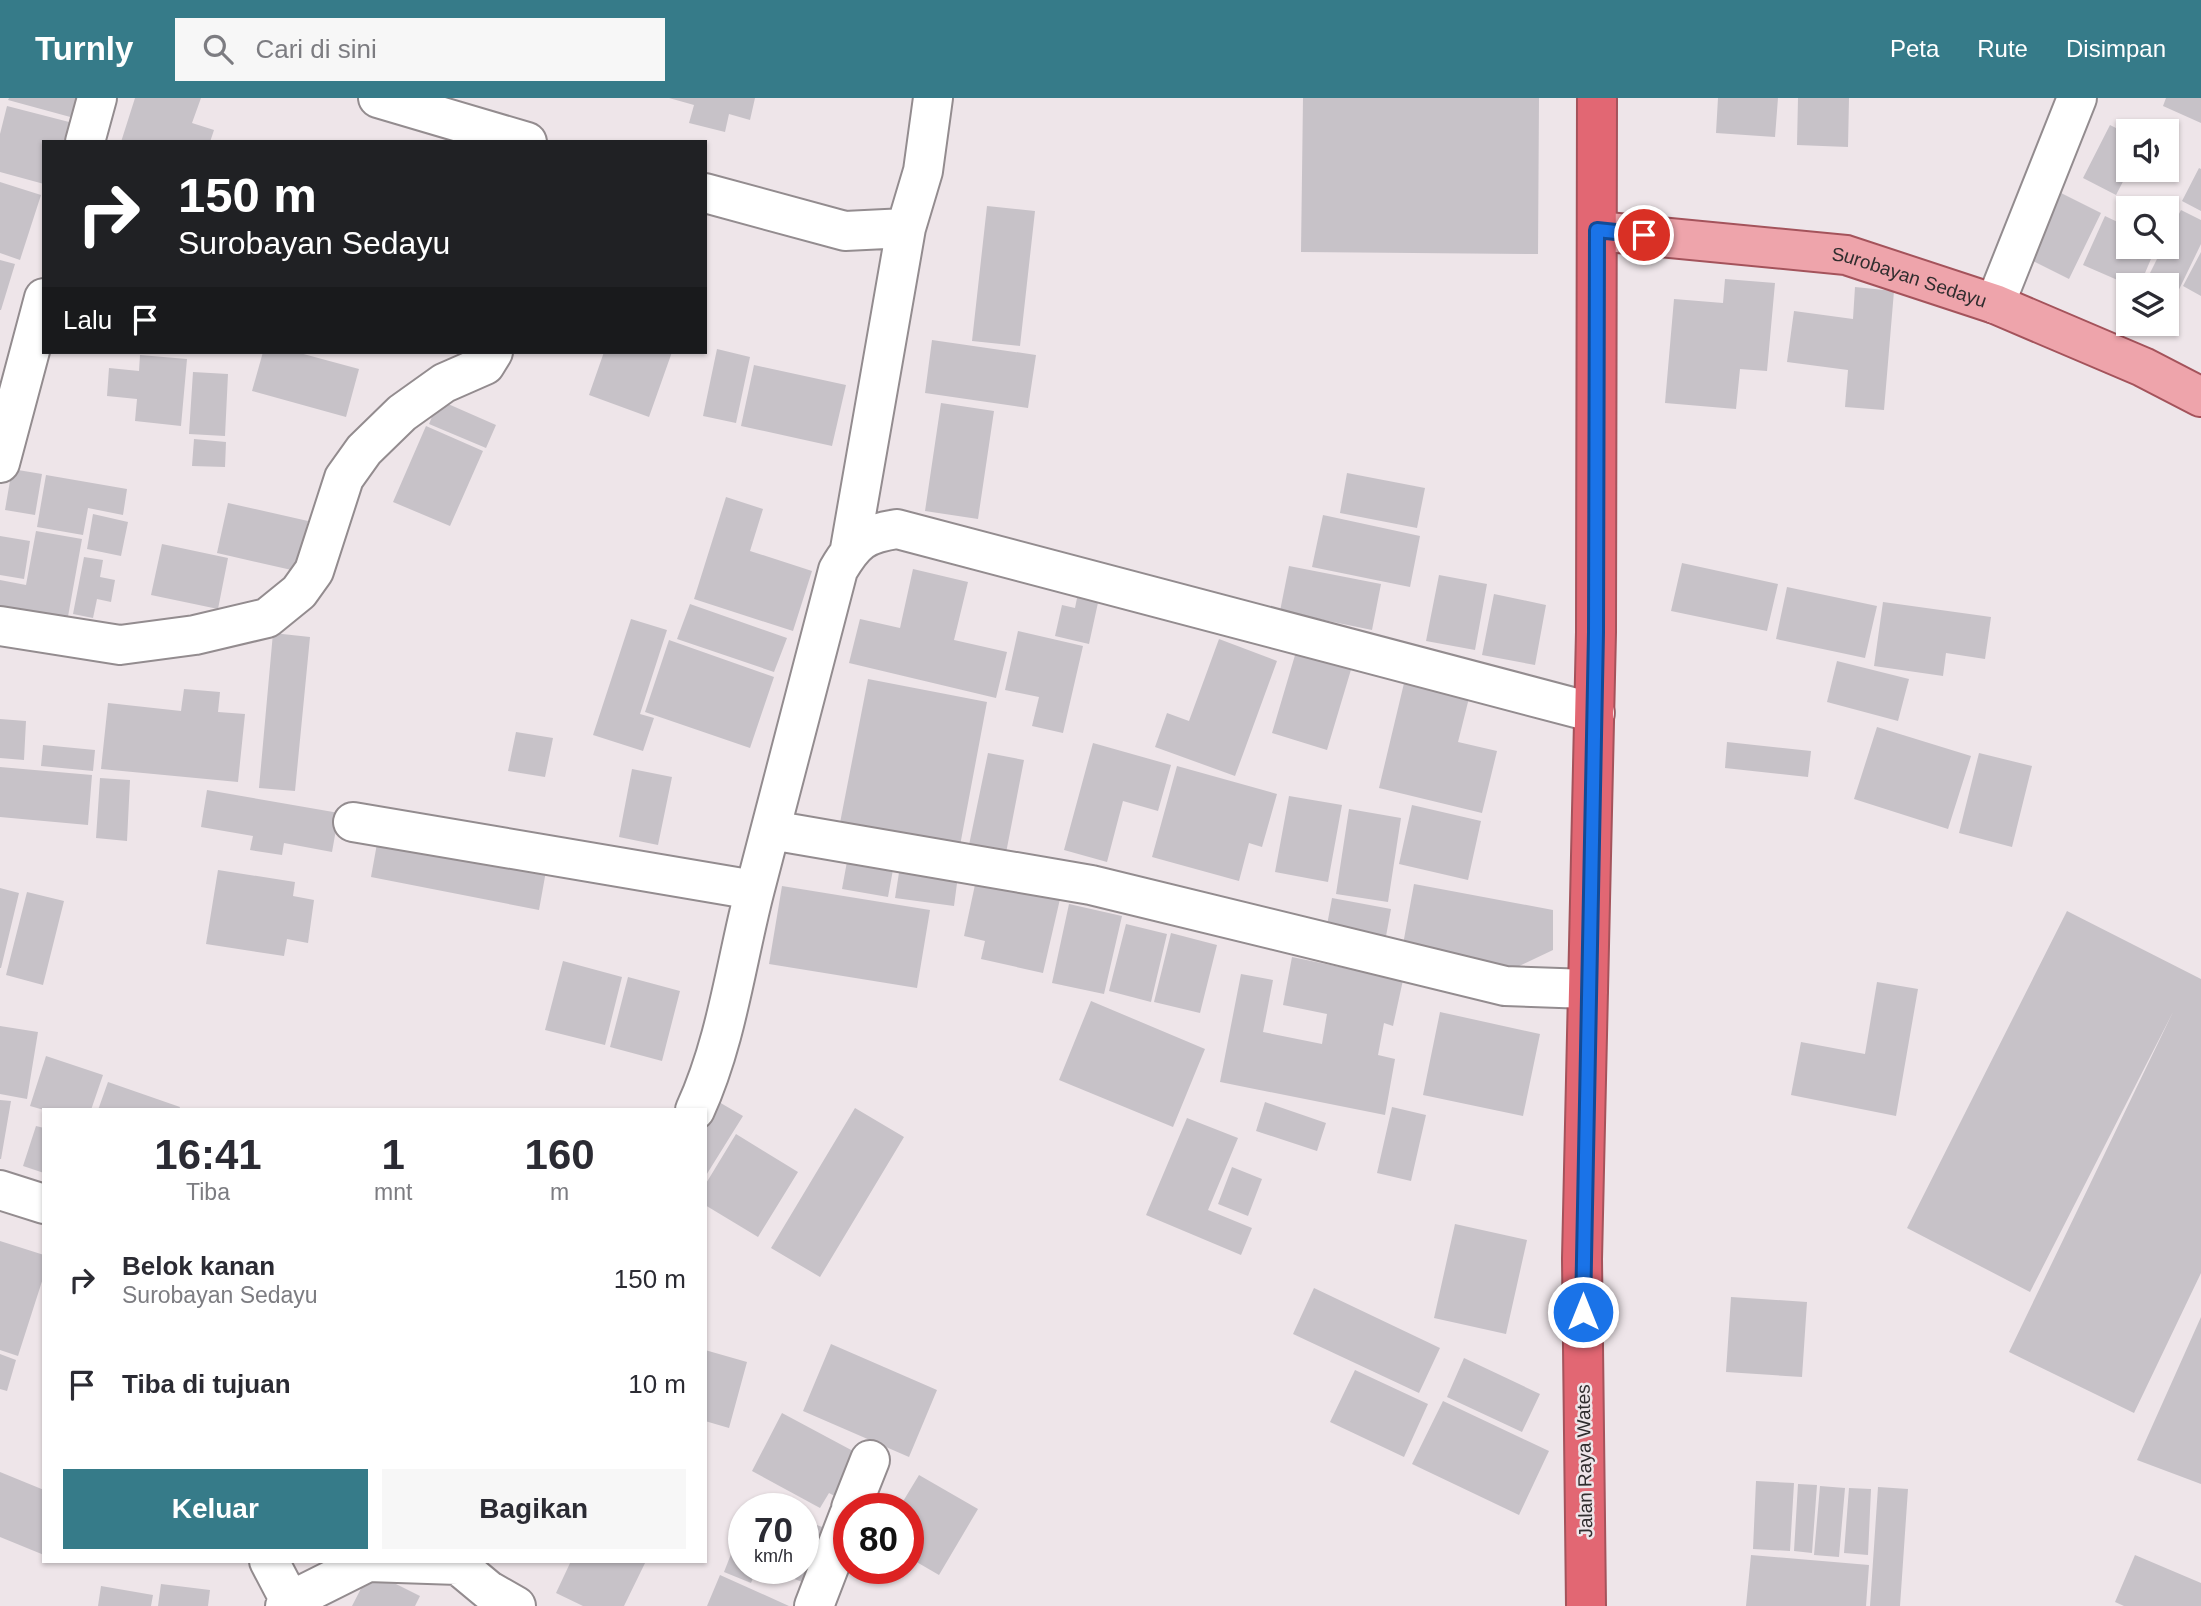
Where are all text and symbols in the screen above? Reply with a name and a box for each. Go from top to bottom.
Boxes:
search box [175,18,665,81]
text: Turnly [35,30,133,67]
icon: search [199,30,237,68]
text: Cari di sini [255,34,377,64]
text: Peta [1890,35,1939,62]
text: Rute [1977,35,2028,62]
text: Disimpan [2066,35,2166,62]
map controls [2116,119,2179,336]
button: sound [2116,119,2179,182]
icon: right [63,168,154,259]
text: 150 m [178,168,317,222]
button: search [2116,196,2179,259]
pin [1614,205,1674,265]
icon: arrive [1625,216,1663,254]
text: Surobayan Sedayu [178,225,450,261]
street label: Surobayan Sedayu [1831,244,1989,312]
button: layers [2116,273,2179,336]
icon: arrive [126,301,164,339]
text: Lalu [63,305,112,335]
text: 16:41 [154,1131,262,1178]
text: 1 [381,1131,405,1178]
text: 160 [525,1131,595,1178]
text: Tiba [186,1179,230,1205]
text: mnt [374,1179,412,1205]
text: m [550,1179,569,1205]
text: Belok kanan [122,1251,275,1281]
icon: right [63,1261,101,1299]
text: 150 m [614,1264,686,1294]
position arrow [1546,1275,1620,1349]
text: Surobayan Sedayu [122,1282,318,1308]
icon: arrive [63,1366,101,1404]
text: Tiba di tujuan [122,1369,291,1399]
text: 10 m [628,1369,686,1399]
street label: Jalan Raya Wates [1573,1384,1596,1538]
button: Keluar [63,1469,368,1549]
button: Bagikan [382,1469,686,1549]
speed limit sign: 80 [833,1493,924,1584]
text: 70 [754,1510,793,1549]
text: km/h [754,1546,793,1566]

